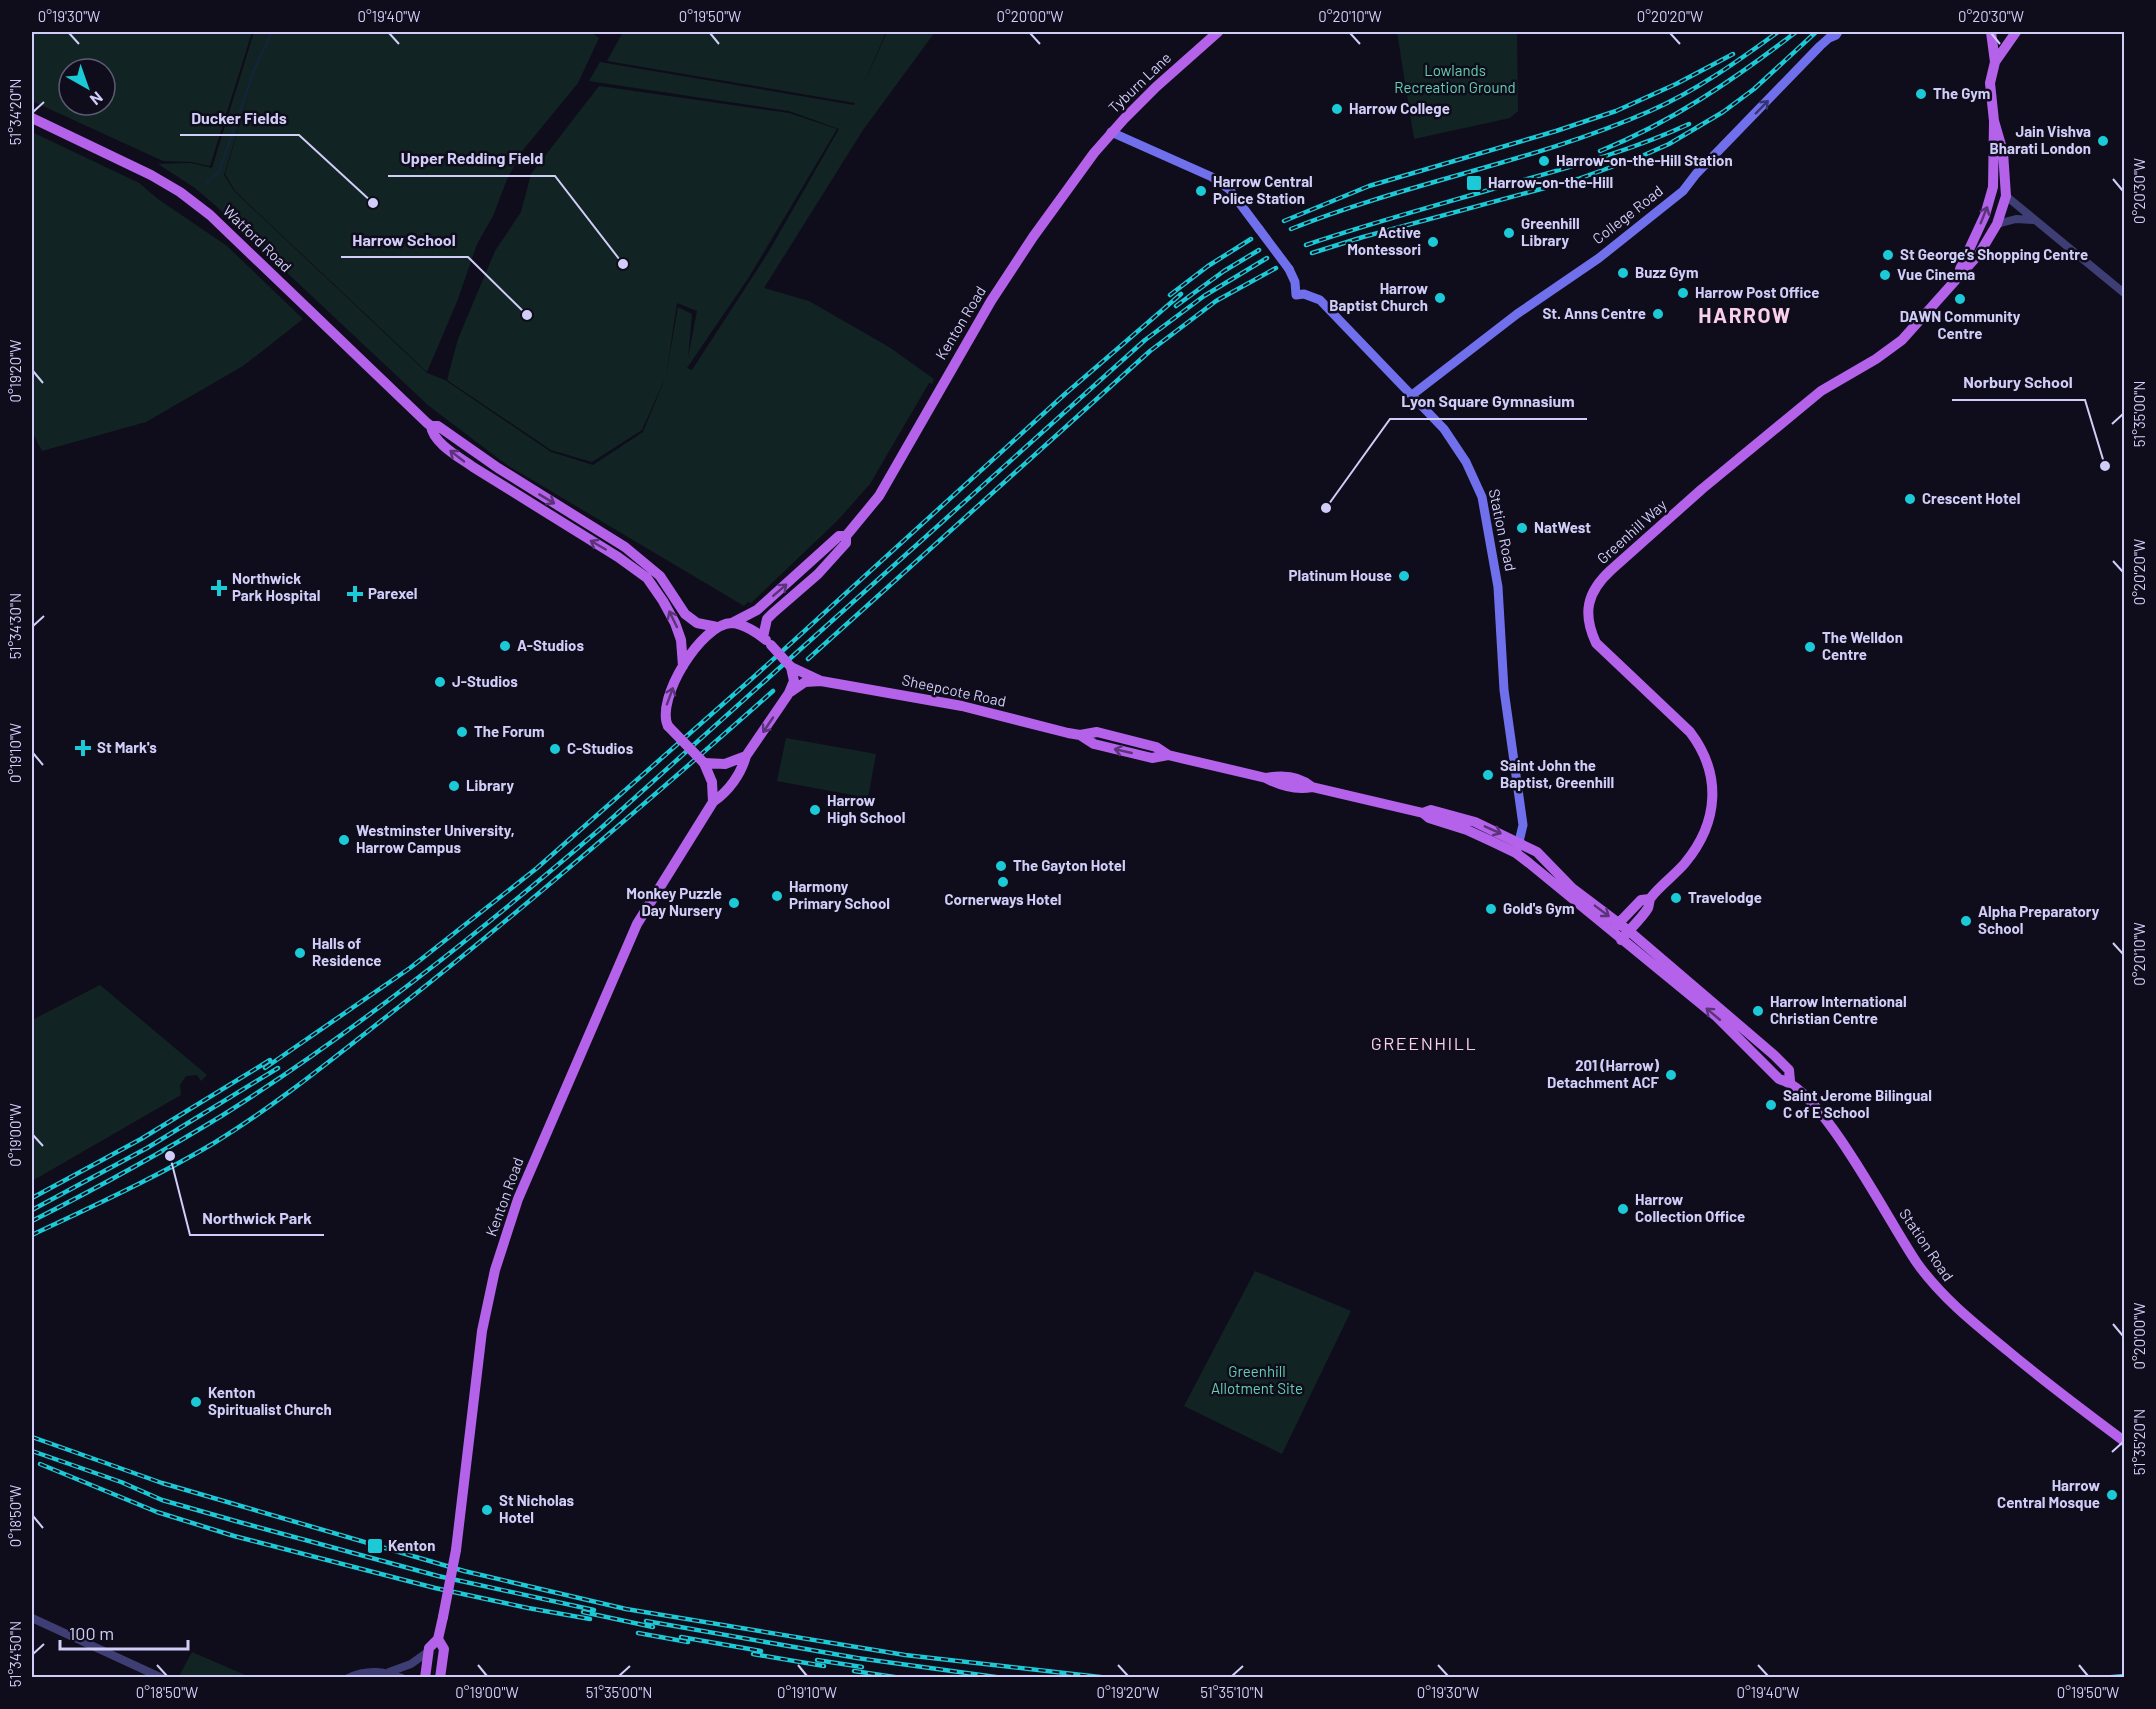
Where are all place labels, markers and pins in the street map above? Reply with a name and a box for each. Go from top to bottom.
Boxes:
place label: The Gym [1933,84,1990,102]
marker: The Gym [1914,87,1928,101]
place label: Harrow College [1349,99,1450,117]
callout: Ducker Fields [180,101,299,135]
marker: Harrow College [1330,102,1344,116]
place label: Jain Vishva Bharati London [1989,122,2091,157]
marker: Jain Vishva Bharati London [2096,134,2110,148]
callout: Upper Redding Field [388,142,555,176]
place label: Harrow-on-the-Hill Station [1556,151,1733,169]
marker: Harrow-on-the-Hill Station [1537,154,1551,168]
place label: Harrow Central Police Station [1213,172,1313,207]
place label: Harrow-on-the-Hill [1488,173,1613,191]
marker: Harrow-on-the-Hill [1465,174,1483,192]
marker: Harrow Central Police Station [1194,184,1208,198]
place label: Greenhill Library [1521,214,1580,249]
callout: Harrow School [341,223,468,257]
place label: Active Montessori [1347,223,1421,258]
marker: Greenhill Library [1502,226,1516,240]
marker: Active Montessori [1426,235,1440,249]
place label: St George’s Shopping Centre [1900,245,2088,263]
marker: St George’s Shopping Centre [1881,248,1895,262]
place label: Buzz Gym [1635,263,1698,281]
place label: Vue Cinema [1897,265,1975,283]
marker: Buzz Gym [1616,266,1630,280]
marker: Vue Cinema [1878,268,1892,282]
place label: Harrow Baptist Church [1329,279,1428,314]
place label: Harrow Post Office [1695,283,1819,301]
marker: Harrow Post Office [1676,286,1690,300]
marker: Harrow Baptist Church [1433,291,1447,305]
marker: DAWN Community Centre [1953,292,1967,306]
place label: St. Anns Centre [1542,304,1646,322]
marker: St. Anns Centre [1651,307,1665,321]
place label: DAWN Community Centre [1900,307,2021,342]
callout: Norbury School [1952,366,2085,400]
callout: Lyon Square Gymnasium [1390,385,1587,419]
place label: Crescent Hotel [1922,489,2020,507]
marker: Crescent Hotel [1903,492,1917,506]
place label: NatWest [1534,518,1591,536]
marker: NatWest [1515,521,1529,535]
place label: Platinum House [1289,566,1392,584]
place label: Northwick Park Hospital [232,569,320,604]
marker: Platinum House [1397,569,1411,583]
marker: Northwick Park Hospital [210,579,228,597]
place label: Parexel [368,584,418,602]
marker: Parexel [346,585,364,603]
place label: The Welldon Centre [1822,628,1903,663]
place label: A-Studios [517,636,584,654]
marker: A-Studios [498,639,512,653]
marker: The Welldon Centre [1803,640,1817,654]
place label: J-Studios [452,672,518,690]
marker: J-Studios [433,675,447,689]
place label: The Forum [474,722,544,740]
marker: The Forum [455,725,469,739]
place label: St Mark's [97,738,157,756]
marker: St Mark's [74,739,92,757]
place label: C-Studios [567,739,634,757]
marker: C-Studios [548,742,562,756]
place label: Saint John the Baptist, Greenhill [1500,756,1614,791]
marker: Saint John the Baptist, Greenhill [1481,768,1495,782]
place label: Library [466,776,514,794]
marker: Library [447,779,461,793]
place label: Harrow High School [827,791,905,826]
marker: Harrow High School [808,803,822,817]
place label: Westminster University, Harrow Campus [356,821,515,856]
marker: Westminster University, Harrow Campus [337,833,351,847]
place label: The Gayton Hotel [1013,856,1126,874]
marker: The Gayton Hotel [994,859,1008,873]
marker: Cornerways Hotel [996,875,1010,889]
place label: Harmony Primary School [789,877,890,912]
place label: Monkey Puzzle Day Nursery [626,884,722,919]
place label: Travelodge [1688,888,1762,906]
marker: Harmony Primary School [770,889,784,903]
place label: Cornerways Hotel [944,890,1062,908]
marker: Travelodge [1669,891,1683,905]
marker: Monkey Puzzle Day Nursery [727,896,741,910]
place label: Gold's Gym [1503,899,1575,917]
marker: Gold's Gym [1484,902,1498,916]
place label: Alpha Preparatory School [1978,902,2100,937]
marker: Alpha Preparatory School [1959,914,1973,928]
place label: Halls of Residence [312,934,382,969]
marker: Halls of Residence [293,946,307,960]
place label: Harrow International Christian Centre [1770,992,1907,1027]
marker: Harrow International Christian Centre [1751,1004,1765,1018]
place label: 201 (Harrow) Detachment ACF [1547,1056,1660,1091]
marker: 201 (Harrow) Detachment ACF [1664,1068,1678,1082]
place label: Saint Jerome Bilingual C of E School [1783,1086,1932,1121]
marker: Saint Jerome Bilingual C of E School [1764,1098,1778,1112]
place label: Harrow Collection Office [1635,1190,1745,1225]
callout: Northwick Park [190,1201,324,1235]
marker: Harrow Collection Office [1616,1202,1630,1216]
place label: Kenton Spiritualist Church [208,1383,332,1418]
marker: Kenton Spiritualist Church [189,1395,203,1409]
place label: Harrow Central Mosque [1997,1476,2100,1511]
marker: Harrow Central Mosque [2105,1488,2119,1502]
place label: St Nicholas Hotel [499,1491,575,1526]
marker: St Nicholas Hotel [480,1503,494,1517]
place label: Kenton [388,1536,435,1554]
marker: Kenton [366,1537,384,1555]

